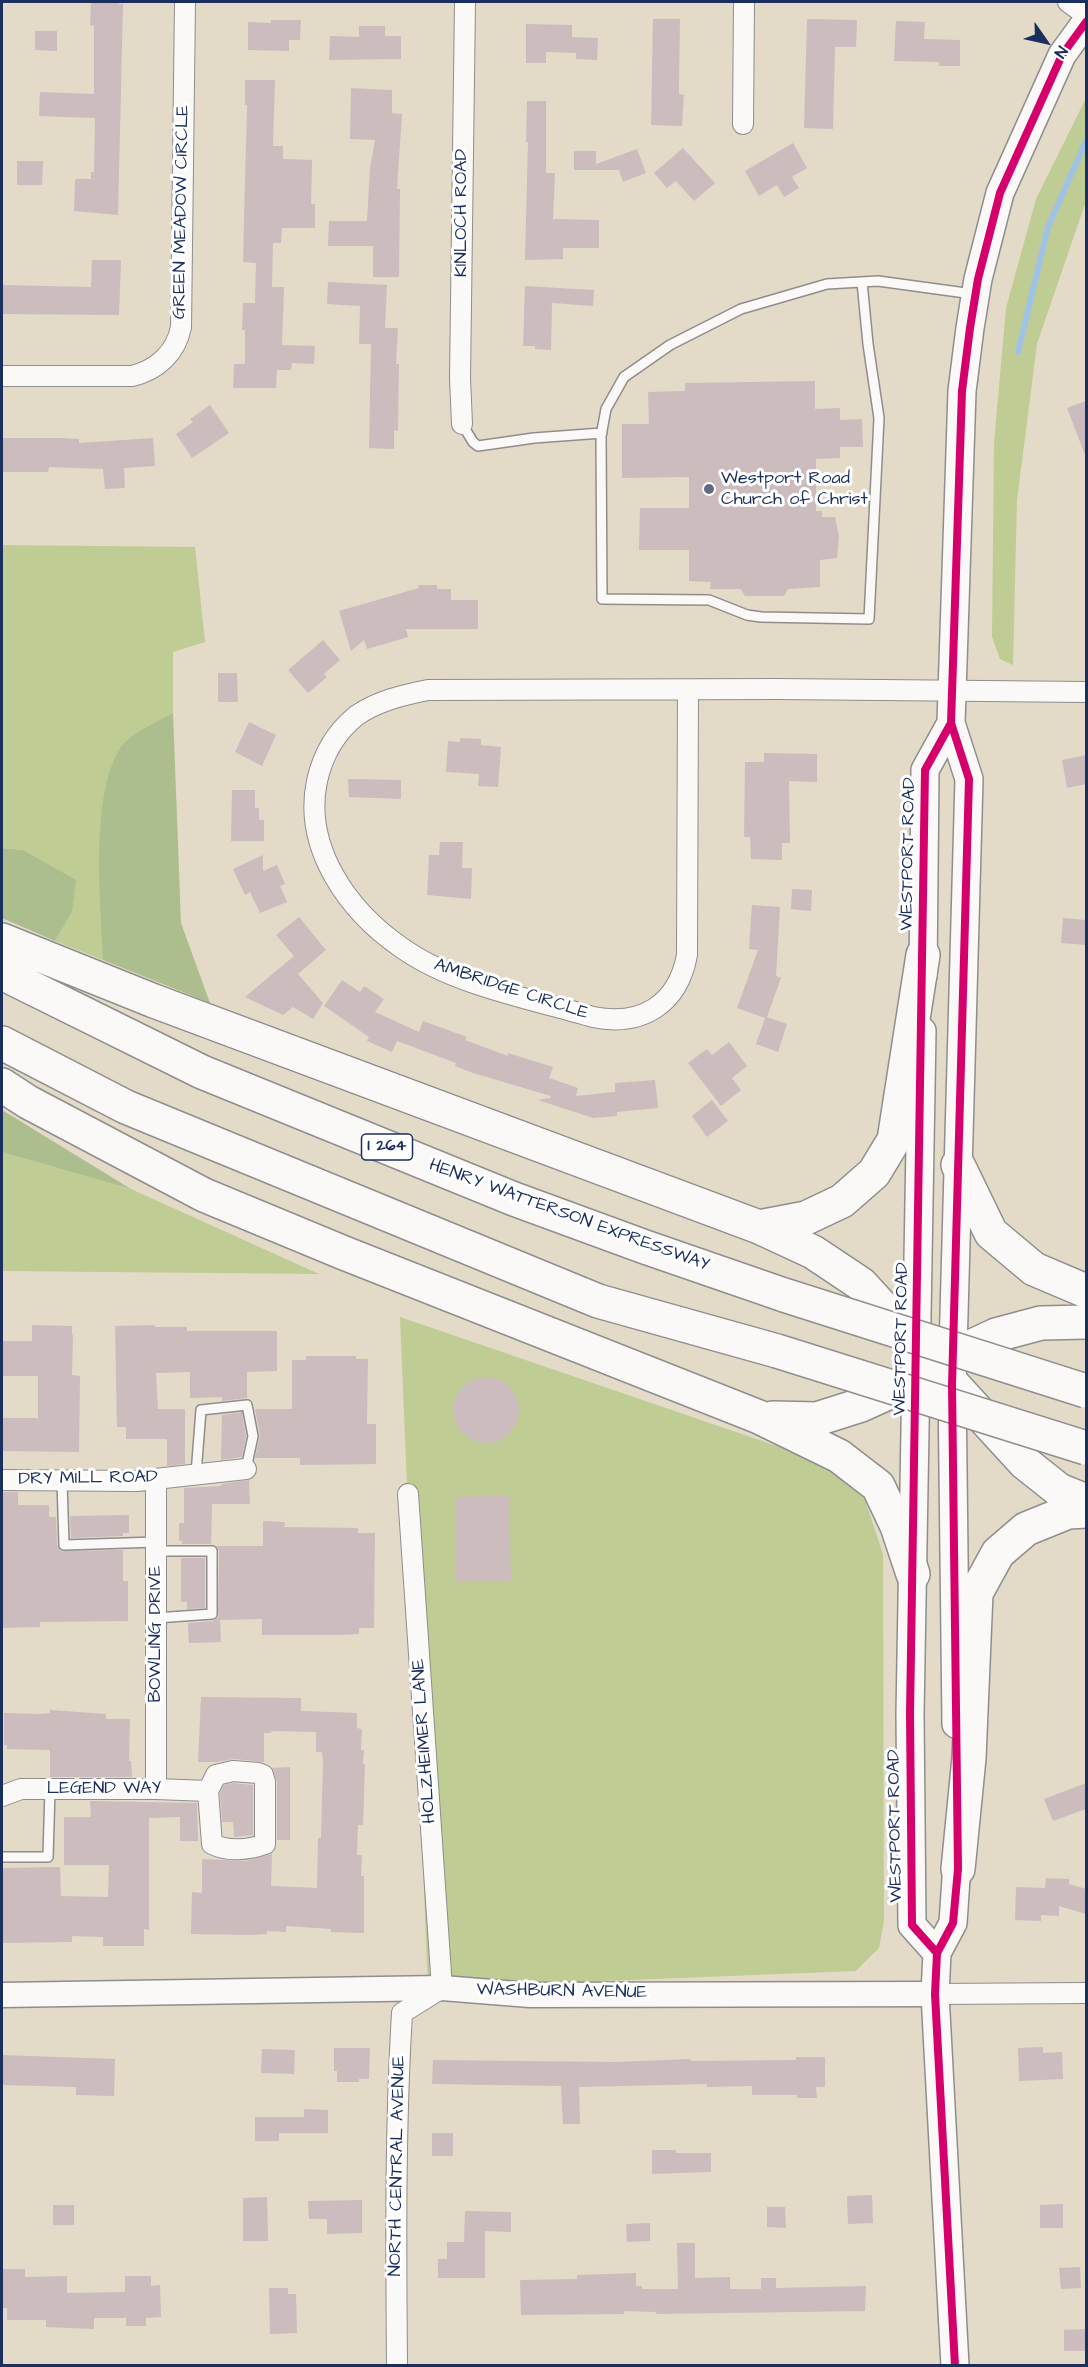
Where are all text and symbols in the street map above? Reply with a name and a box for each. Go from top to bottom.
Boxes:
north arrow [1016,12,1076,72]
text: N [1049,42,1073,62]
street label: GREEN MEADOW CIRCLE [169,105,195,319]
street label: KINLOCH ROAD [451,149,473,277]
place label: Westport Road Church of Christ [721,468,868,510]
marker: Westport Road Church of Christ [702,482,716,496]
street label: WESTPORT ROAD [897,777,921,931]
street label: AMBRIDGE CIRCLE [431,955,591,1025]
road number: I 264 [362,1134,412,1160]
street label: HENRY WATTERSON EXPRESSWAY [426,1155,712,1277]
street label: WESTPORT ROAD [890,1262,914,1416]
street label: DRY MILL ROAD [18,1467,158,1491]
street label: BOWLING DRIVE [145,1565,167,1703]
street label: HOLZHEIMER LANE [408,1658,442,1824]
street label: WESTPORT ROAD [884,1749,908,1903]
street label: LEGEND WAY [47,1778,161,1800]
street label: WASHBURN AVENUE [476,1980,648,2004]
street label: NORTH CENTRAL AVENUE [385,2055,411,2277]

